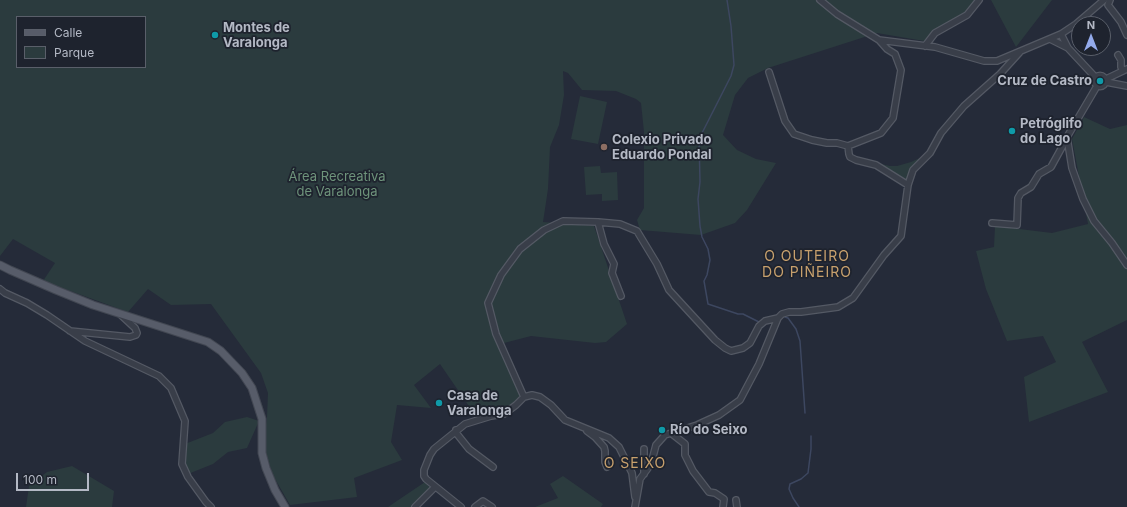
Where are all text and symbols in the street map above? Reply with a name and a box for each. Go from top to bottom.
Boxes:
legend [16,16,146,68]
north arrow [1071,16,1111,56]
text: N [1087,18,1095,32]
place label: Montes de Varalonga [223,20,290,51]
text: Calle [54,25,82,40]
marker: Montes de Varalonga [210,30,220,40]
text: Parque [54,45,94,60]
place label: Cruz de Castro [997,73,1092,89]
marker: Cruz de Castro [1095,76,1105,86]
place label: Petróglifo do Lago [1020,116,1082,147]
marker: Petróglifo do Lago [1007,126,1017,136]
place label: Colexio Privado Eduardo Pondal [612,132,712,163]
marker: Colexio Privado Eduardo Pondal [599,142,609,152]
park label: Área Recreativa de Varalonga [288,169,386,200]
district label: O OUTEIRO DO PIÑEIRO [762,249,852,282]
place label: Casa de Varalonga [447,388,511,419]
marker: Casa de Varalonga [434,398,444,408]
place label: Río do Seixo [670,422,747,438]
marker: Río do Seixo [657,425,667,435]
district label: O SEIXO [604,456,666,472]
scale bar [18,465,91,491]
text: 100 m [23,472,57,487]

